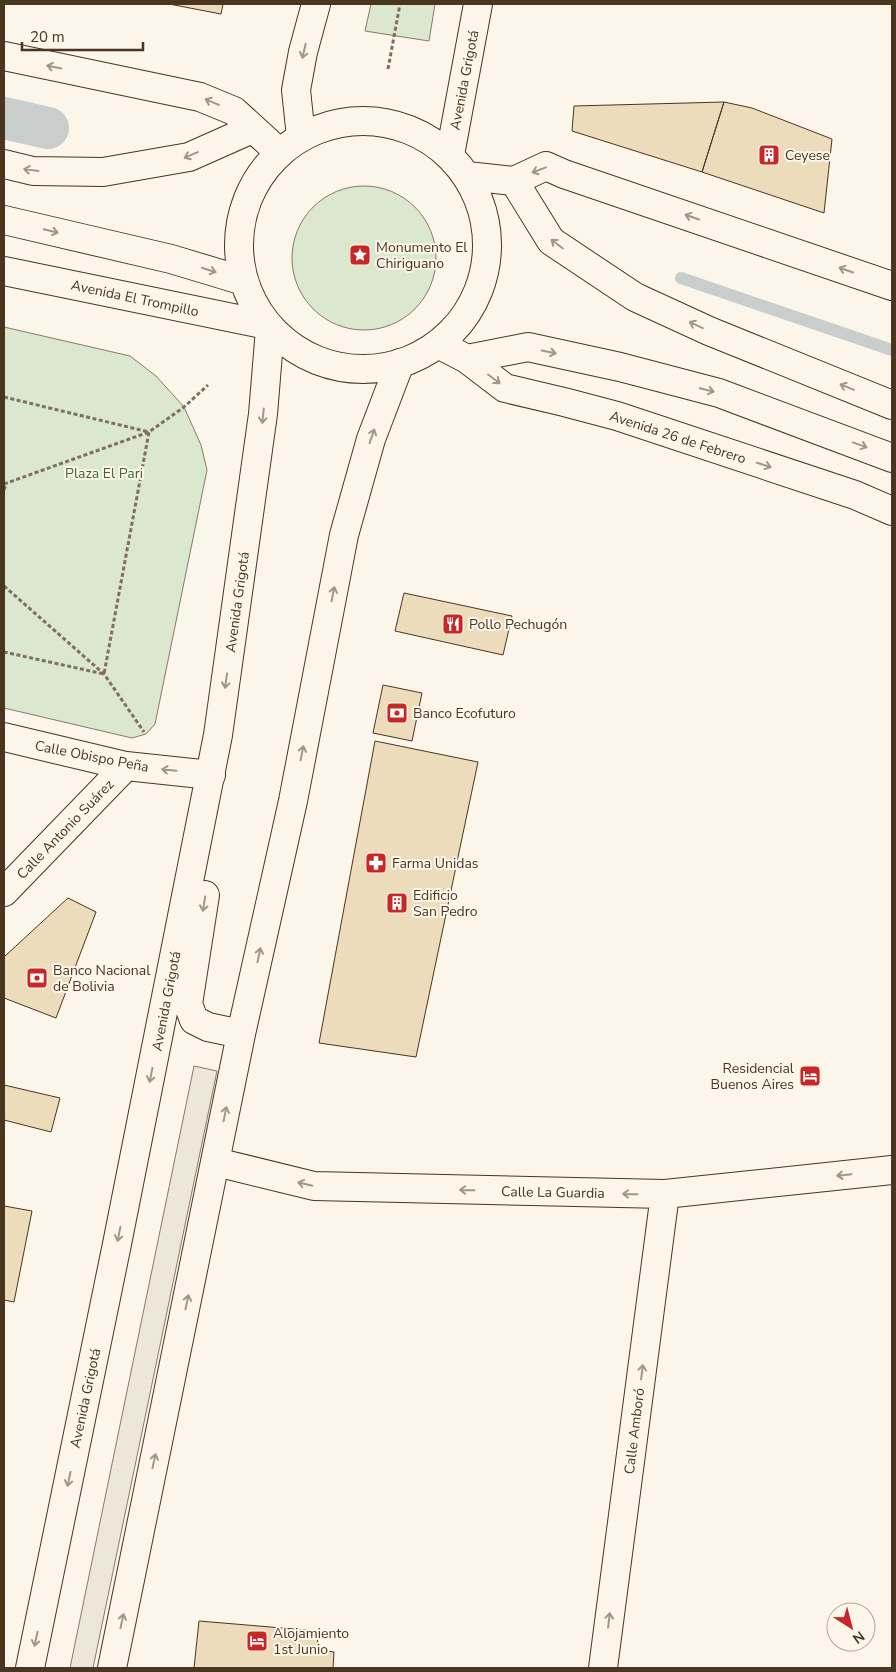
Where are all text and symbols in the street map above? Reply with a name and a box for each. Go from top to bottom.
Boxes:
scale bar [22,20,144,52]
text: 20 m [30,27,65,47]
street label: Avenida Grigotá [445,28,483,132]
one-way arrow [299,42,308,58]
one-way arrow [46,61,62,71]
one-way arrow [205,97,220,106]
building icon: Ceyese [757,143,781,167]
place label: Ceyese [785,146,830,165]
one-way arrow [184,150,199,160]
one-way arrow [23,165,39,175]
one-way arrow [532,166,547,175]
one-way arrow [685,212,701,222]
one-way arrow [43,227,59,236]
place label: Monumento El Chiriguano [376,238,468,273]
one-way arrow [550,239,564,249]
place icon: Monumento El Chiriguano [348,243,372,267]
one-way arrow [201,265,217,275]
one-way arrow [839,265,854,274]
street label: Avenida El Trompillo [69,276,201,321]
one-way arrow [689,320,704,330]
one-way arrow [540,348,556,357]
one-way arrow [487,374,500,385]
one-way arrow [840,381,855,391]
one-way arrow [698,385,714,395]
street label: Avenida 26 de Febrero [607,406,749,469]
one-way arrow [258,407,267,423]
one-way arrow [368,429,377,444]
one-way arrow [851,441,867,450]
one-way arrow [756,461,772,470]
park label: Plaza El Pari [65,464,143,483]
street label: Avenida Grigotá [221,551,254,654]
one-way arrow [328,586,338,602]
restaurant icon: Pollo Pechugón [441,612,465,636]
place label: Pollo Pechugón [469,615,567,634]
one-way arrow [221,672,231,688]
bank icon: Banco Ecofuturo [385,701,409,725]
place label: Banco Ecofuturo [413,704,516,723]
street label: Calle Obispo Peña [33,736,150,777]
one-way arrow [298,746,307,762]
one-way arrow [161,765,177,775]
street label: Calle Antonio Suárez [13,775,118,883]
pharmacy icon: Farma Unidas [364,851,388,875]
place label: Farma Unidas [392,854,479,873]
place label: Edificio San Pedro [413,886,478,921]
building icon: Edificio San Pedro [385,891,409,915]
one-way arrow [198,896,208,912]
one-way arrow [255,948,264,964]
street label: Avenida Grigotá [147,949,185,1053]
place label: Banco Nacional de Bolivia [53,961,151,996]
bank icon: Banco Nacional de Bolivia [25,966,49,990]
place label: Residencial Buenos Aires [711,1059,795,1094]
hotel icon: Residencial Buenos Aires [798,1064,822,1088]
one-way arrow [146,1067,155,1083]
one-way arrow [221,1107,231,1123]
one-way arrow [836,1170,852,1180]
one-way arrow [298,1179,314,1188]
street label: Calle La Guardia [501,1182,605,1203]
one-way arrow [460,1185,476,1194]
one-way arrow [622,1189,638,1198]
one-way arrow [114,1226,123,1242]
one-way arrow [183,1295,192,1311]
street label: Avenida Grigotá [66,1347,105,1450]
one-way arrow [637,1364,647,1380]
street label: Calle Amboró [620,1387,649,1475]
one-way arrow [150,1454,160,1470]
one-way arrow [63,1471,73,1487]
north arrow [826,1602,876,1652]
one-way arrow [605,1612,615,1628]
one-way arrow [117,1613,127,1629]
place label: Alojamiento 1st Junio [273,1624,349,1659]
text: N [849,1626,868,1648]
hotel icon: Alojamiento 1st Junio [245,1629,269,1653]
one-way arrow [31,1630,40,1646]

